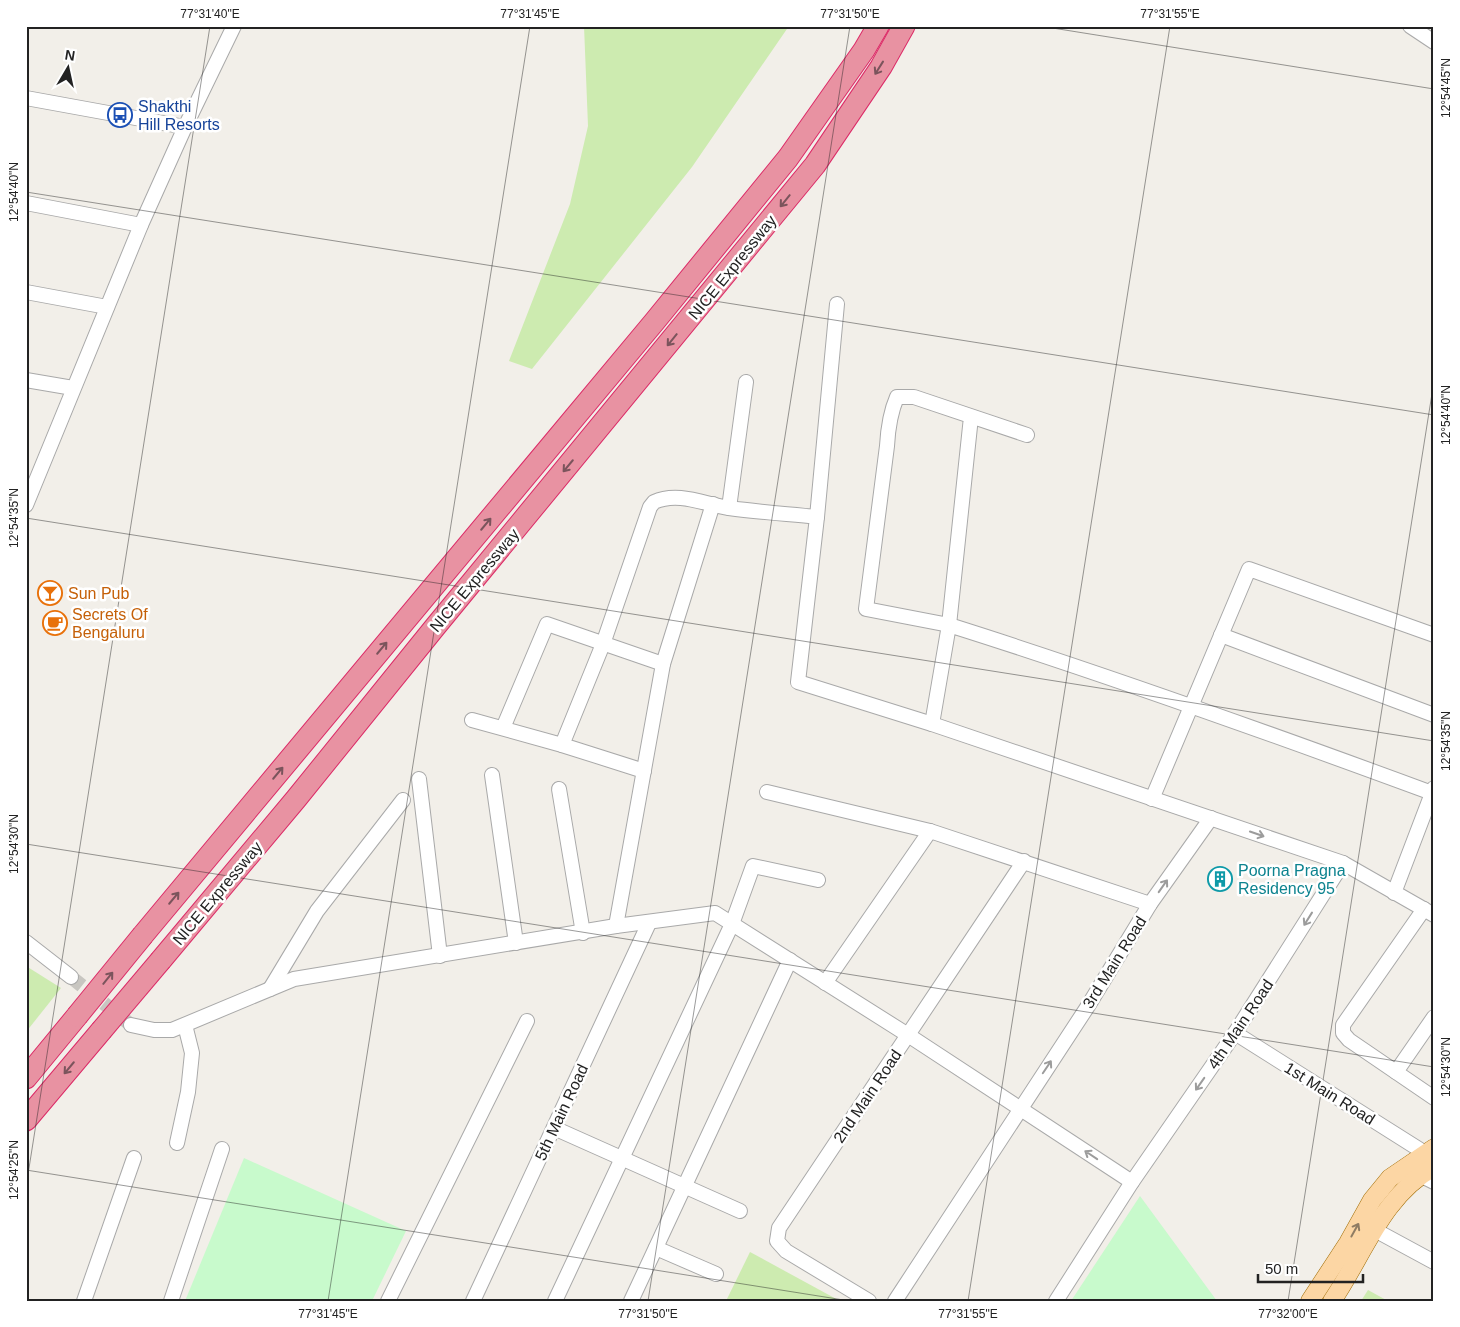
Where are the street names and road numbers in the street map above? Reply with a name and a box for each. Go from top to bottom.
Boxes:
street label: NICE Expressway [685,212,780,323]
street label: NICE Expressway [426,525,522,635]
street label: NICE Expressway [169,838,265,948]
street label: 3rd Main Road [1079,913,1149,1011]
street label: 4th Main Road [1204,976,1277,1072]
street label: 2nd Main Road [830,1047,905,1146]
street label: 1st Main Road [1281,1059,1378,1128]
street label: 5th Main Road [532,1061,591,1163]

